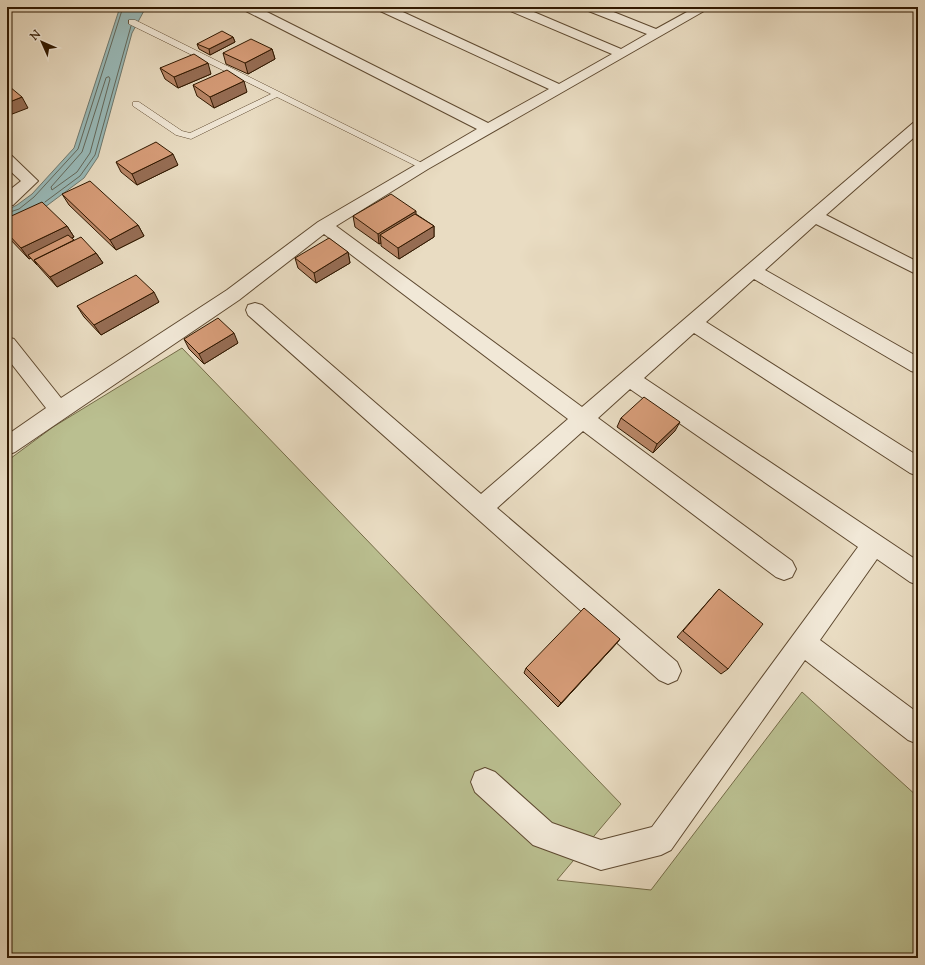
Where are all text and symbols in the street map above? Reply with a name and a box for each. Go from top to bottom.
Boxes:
north arrow [22,22,62,62]
text: N [26,27,45,45]

